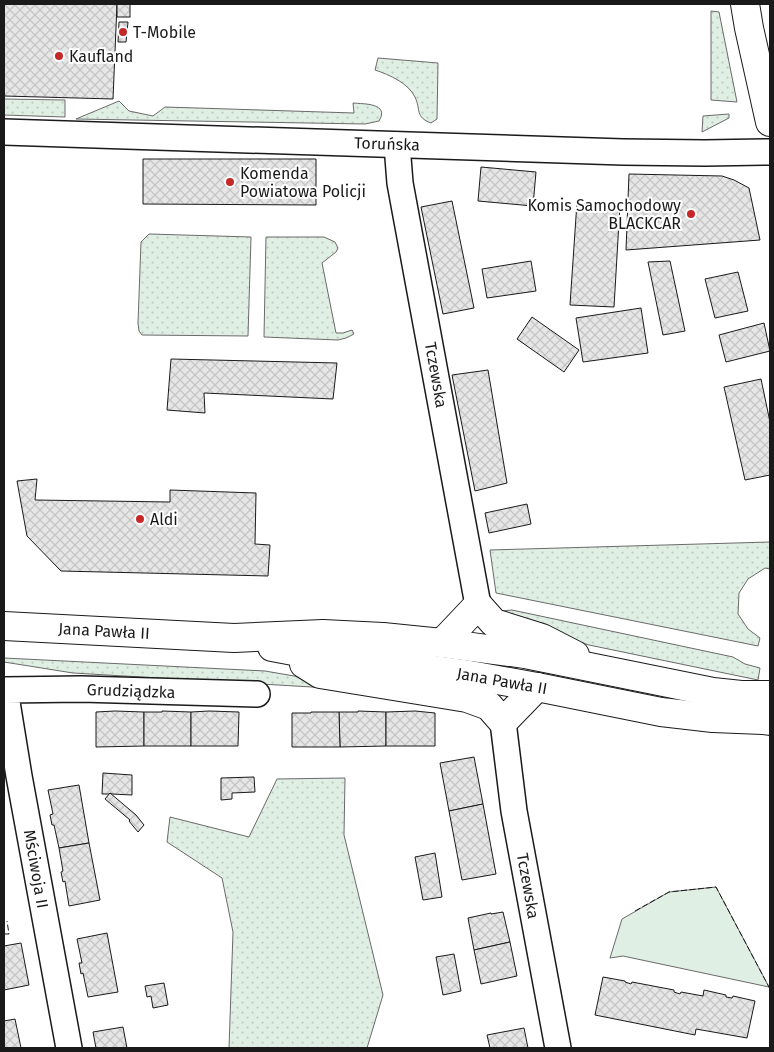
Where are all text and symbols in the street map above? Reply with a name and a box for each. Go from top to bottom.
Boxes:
place label: T-Mobile [133,23,196,42]
marker: T-Mobile [117,26,129,38]
place label: Kaufland [69,47,133,66]
marker: Kaufland [53,50,65,62]
street label: Toruńska [354,133,420,155]
place label: Komenda Powiatowa Policji [240,164,366,201]
marker: Komenda Powiatowa Policji [224,176,236,188]
place label: Komis Samochodowy BLACKCAR [527,196,681,233]
marker: Komis Samochodowy BLACKCAR [685,208,697,220]
street label: Tczewska [421,341,451,409]
place label: Aldi [150,510,178,529]
marker: Aldi [134,513,146,525]
street label: Jana Pawła II [58,619,150,643]
street label: Jana Pawła II [455,664,549,698]
street label: Grudziądzka [86,680,176,703]
street label: Mściwoja II [20,828,52,910]
street label: Tczewska [513,852,543,920]

